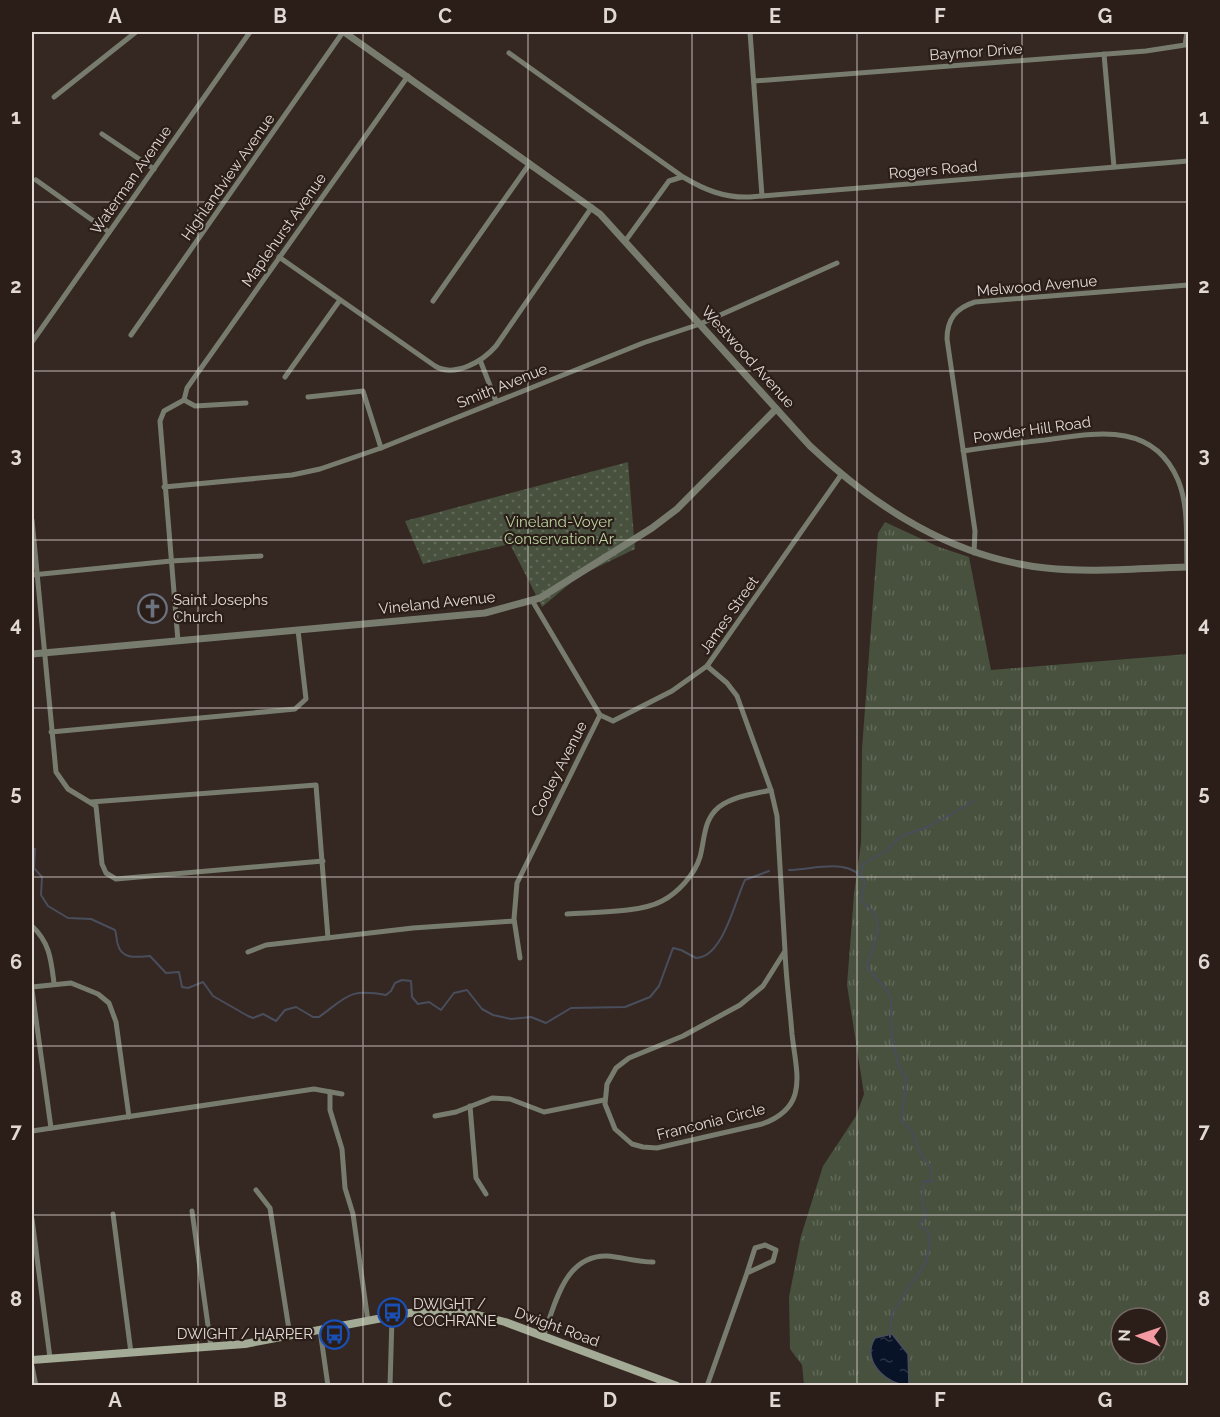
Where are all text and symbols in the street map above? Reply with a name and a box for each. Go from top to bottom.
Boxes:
text: A [108,4,122,28]
text: B [273,4,287,28]
text: C [438,4,452,28]
text: D [603,4,617,28]
text: E [769,4,781,28]
text: F [934,4,946,28]
text: G [1098,4,1112,28]
street label: Baymor Drive [929,40,1023,64]
text: 1 [11,105,21,129]
text: 1 [1199,105,1209,129]
street label: Highlandview Avenue [178,110,279,244]
street label: Waterman Avenue [87,122,175,238]
street label: Rogers Road [888,157,978,183]
street label: Maplehurst Avenue [238,170,330,290]
street label: Melwood Avenue [976,272,1098,300]
text: 2 [10,274,22,298]
text: 2 [1198,274,1210,298]
street label: Westwood Avenue [698,302,799,412]
street label: Smith Avenue [454,360,550,412]
street label: Powder Hill Road [972,413,1092,447]
text: 3 [10,443,22,467]
text: 3 [1198,443,1210,467]
park label: Vineland-Voyer Conservation Ar [504,513,615,548]
street label: James Street [696,573,762,657]
street label: Vineland Avenue [378,588,496,618]
place label: Saint Josephs Church [173,591,268,626]
church icon: Saint Josephs Church [136,593,168,625]
text: 4 [10,612,22,636]
text: 4 [1198,612,1210,636]
street label: Cooley Avenue [527,718,591,820]
text: 5 [10,781,22,805]
text: 5 [1198,781,1210,805]
text: 6 [10,950,22,974]
text: 6 [1198,950,1210,974]
street label: Franconia Circle [655,1100,767,1144]
text: 7 [10,1119,22,1143]
text: 7 [1198,1119,1210,1143]
text: 8 [10,1287,22,1311]
text: 8 [1198,1287,1210,1311]
place label: DWIGHT / COCHRANE [413,1295,496,1330]
bus stop icon: DWIGHT / COCHRANE [376,1297,408,1329]
street label: Dwight Road [512,1303,602,1351]
north arrow [1109,1306,1169,1366]
bus stop icon: DWIGHT / HARPER [318,1318,350,1350]
place label: DWIGHT / HARPER [177,1325,313,1343]
text: N [1115,1329,1134,1342]
text: A [108,1388,122,1412]
text: B [273,1388,287,1412]
text: C [438,1388,452,1412]
text: D [603,1388,617,1412]
text: E [769,1388,781,1412]
text: F [934,1388,946,1412]
text: G [1098,1388,1112,1412]

